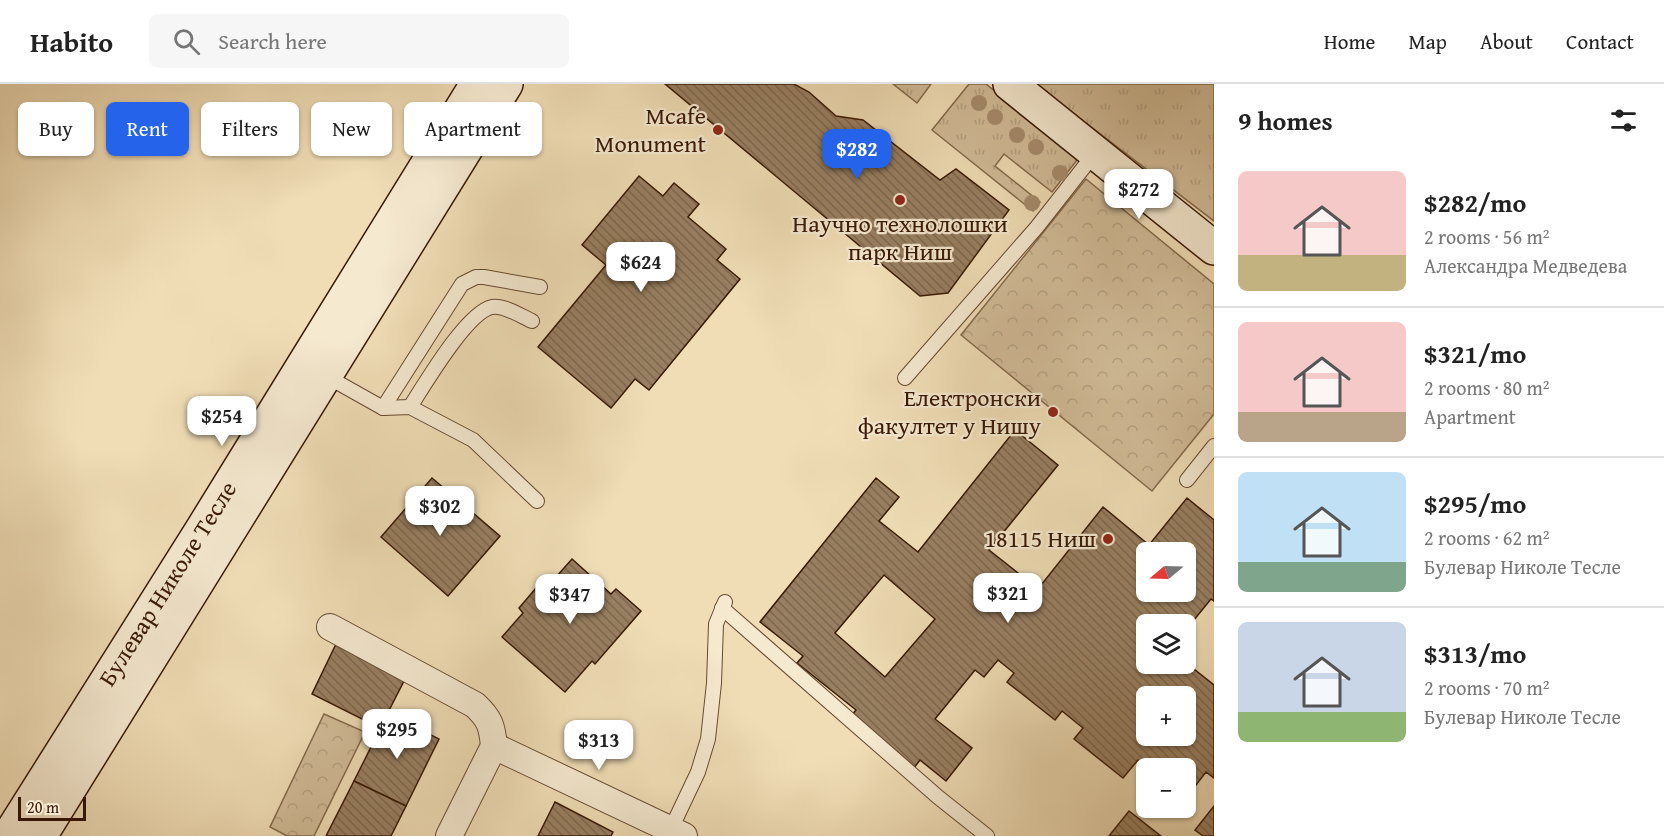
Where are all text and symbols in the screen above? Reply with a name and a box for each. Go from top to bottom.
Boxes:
search box [149,14,569,68]
text: Habito [30,21,113,62]
icon: search [170,25,203,58]
text: Search here [218,25,327,57]
text: Home [1324,26,1375,57]
text: Map [1408,26,1447,57]
text: About [1480,26,1533,57]
text: Contact [1566,26,1634,57]
place label: Mcafe Monument [595,98,707,161]
text: 9 homes [1238,101,1333,140]
chip: Buy [18,102,94,156]
chip: Rent [106,102,189,156]
chip: Filters [201,102,299,156]
chip: New [311,102,392,156]
chip: Apartment [404,102,542,156]
icon: filters [1607,104,1640,137]
marker: Mcafe Monument [711,123,725,137]
pin: $282 [821,129,893,180]
text: $282 [836,134,878,163]
pin: $272 [1103,169,1175,220]
text: $272 [1118,174,1160,203]
text: $282/mo [1424,183,1526,222]
marker: Научно технолошки парк Ниш [893,193,907,207]
icon: home [1286,195,1358,267]
place label: Научно технолошки парк Ниш [792,206,1008,269]
text: 2 rooms · 56 m² [1424,222,1550,251]
pin: $624 [605,242,677,293]
text: $624 [620,247,662,276]
text: Александра Медведева [1424,251,1627,280]
text: $321/mo [1424,334,1526,373]
icon: home [1286,346,1358,418]
text: 2 rooms · 80 m² [1424,373,1550,402]
place label: Електронски факултет у Нишу [858,380,1041,443]
pin: $254 [186,396,258,447]
text: $254 [201,401,243,430]
text: Apartment [1424,402,1516,431]
marker: Електронски факултет у Нишу [1046,405,1060,419]
street label: Булевар Николе Тесле [90,474,245,693]
text: $295/mo [1424,484,1526,523]
pin: $302 [404,486,476,537]
text: $302 [419,491,461,520]
icon: home [1286,496,1358,568]
place label: 18115 Ниш [985,521,1096,556]
text: 2 rooms · 62 m² [1424,523,1550,552]
marker: 18115 Ниш [1101,532,1115,546]
north arrow [1136,542,1196,602]
map controls [1136,542,1196,818]
text: Булевар Николе Тесле [1424,552,1621,581]
pin: $321 [972,573,1044,624]
pin: $347 [534,574,606,625]
text: $321 [987,578,1029,607]
text: $347 [549,579,591,608]
button: layers [1136,614,1196,674]
text: $313/mo [1424,634,1526,673]
icon: home [1286,646,1358,718]
text: 2 rooms · 70 m² [1424,673,1550,702]
button: + [1136,686,1196,746]
text: Булевар Николе Тесле [1424,702,1621,731]
pin: $295 [361,709,433,760]
text: $295 [376,714,418,743]
pin: $313 [563,720,635,771]
text: $313 [578,725,620,754]
button: − [1136,758,1196,818]
scale bar [18,794,86,822]
text: 20 m [27,795,59,819]

